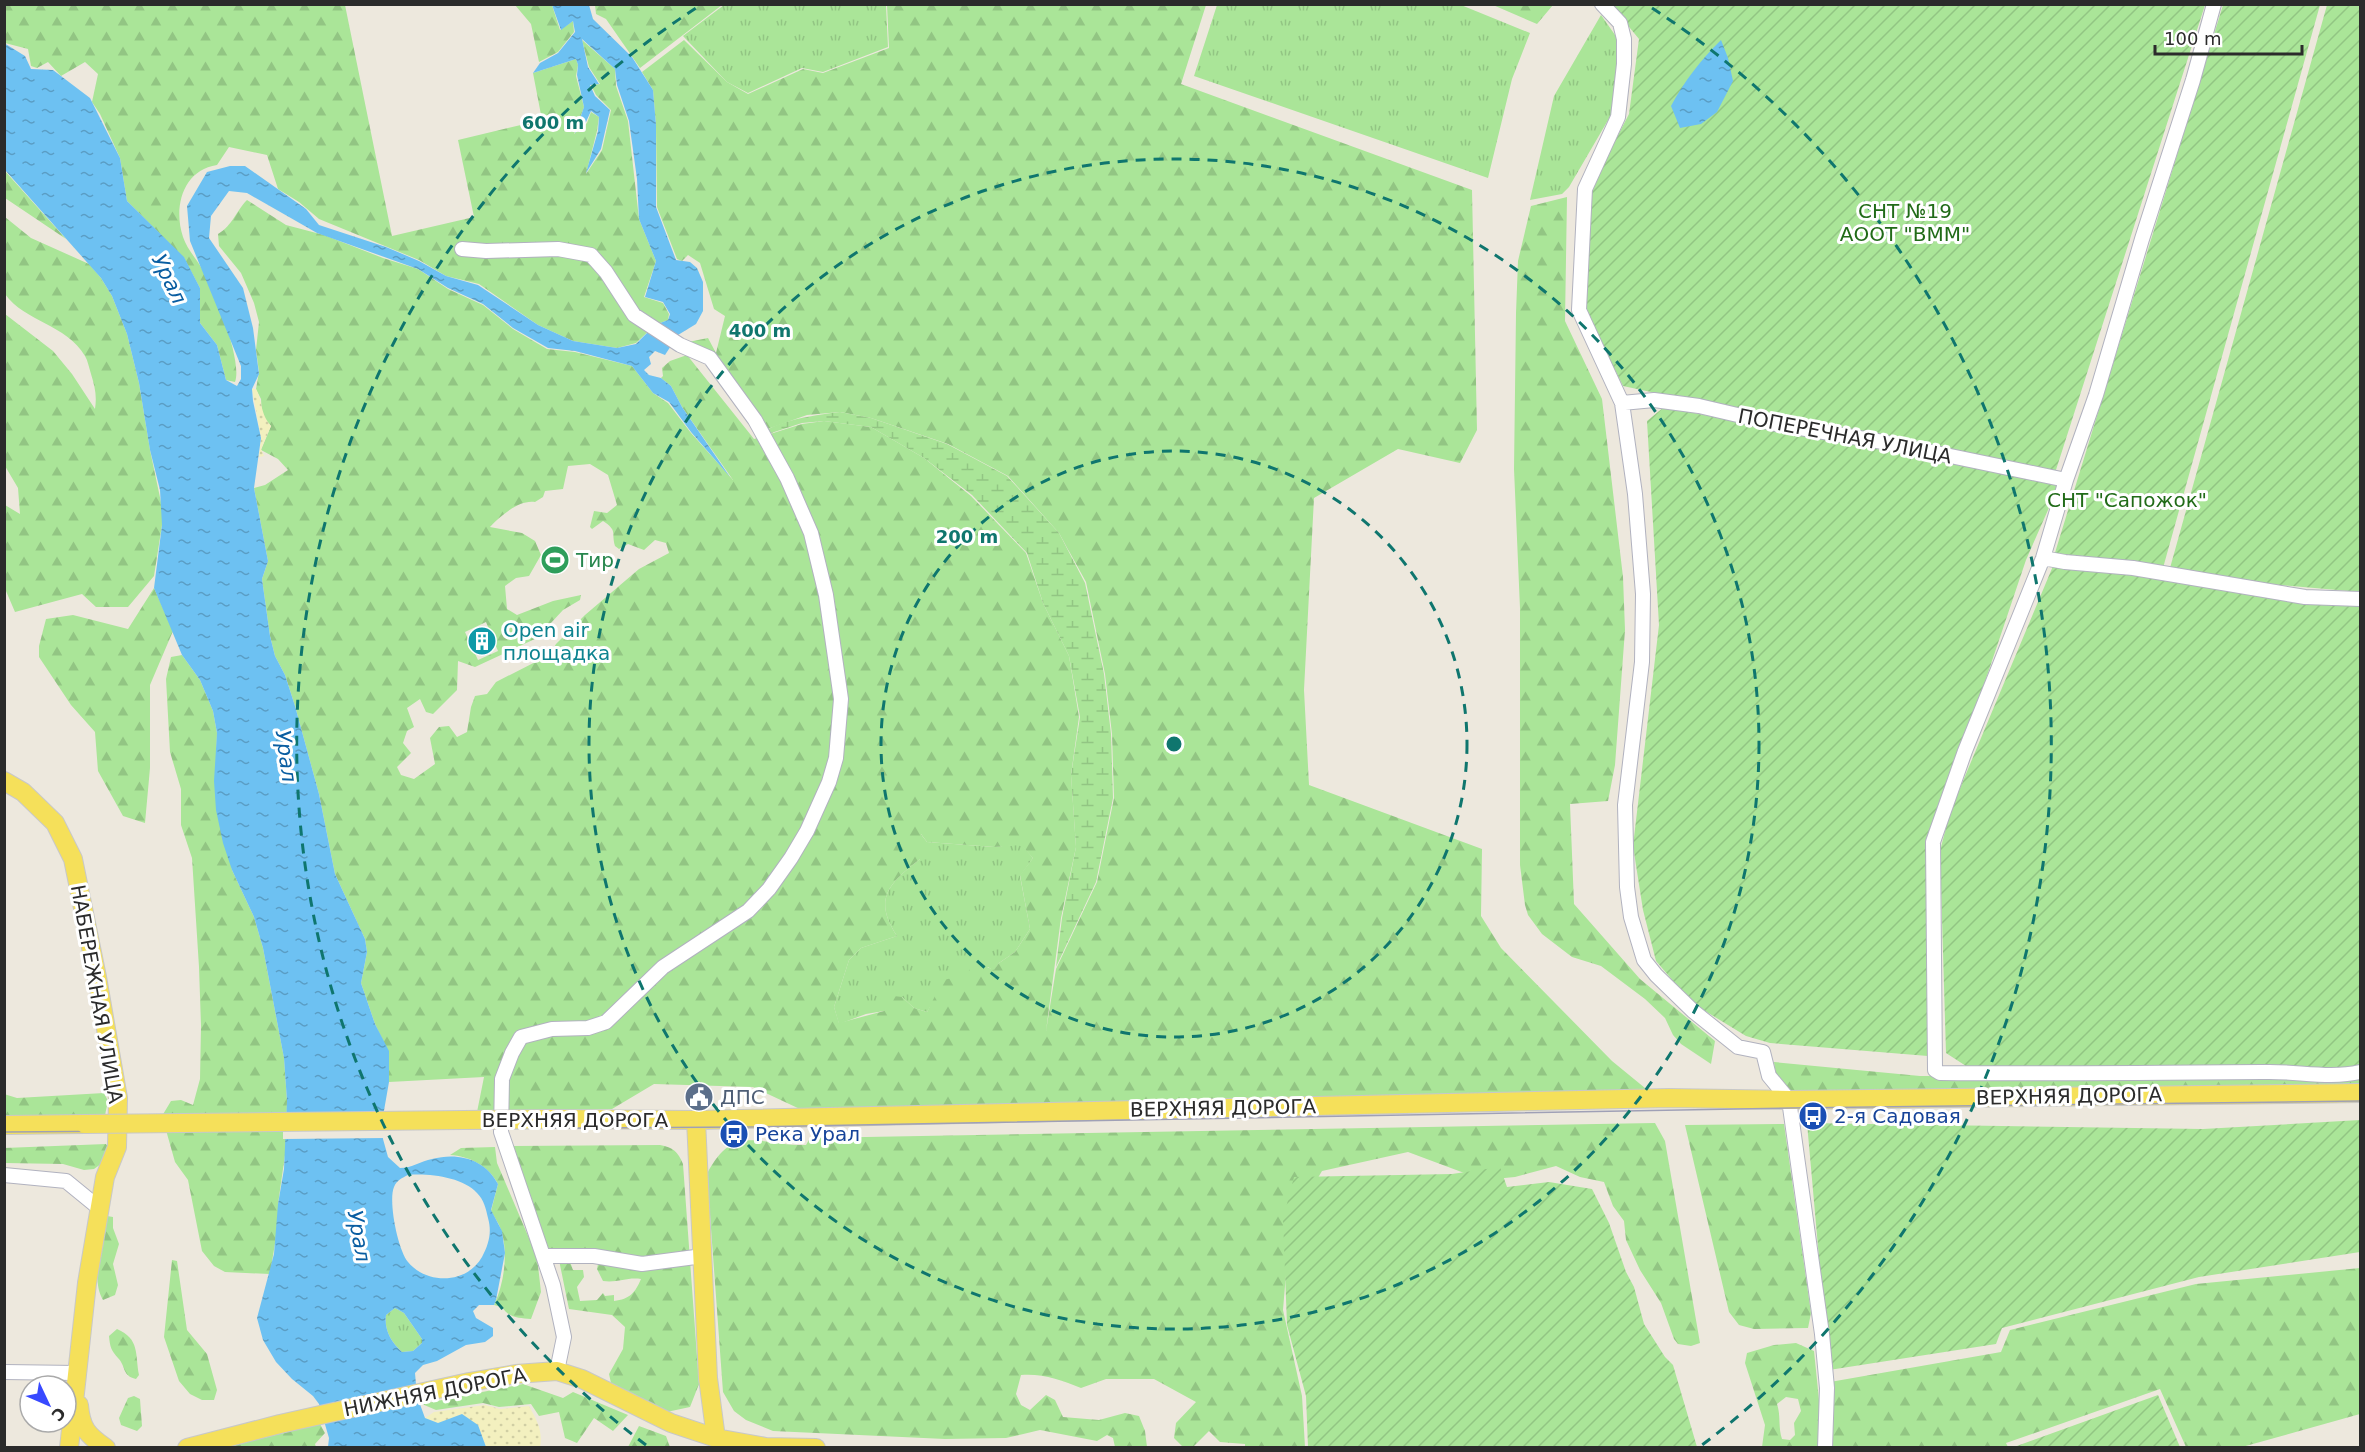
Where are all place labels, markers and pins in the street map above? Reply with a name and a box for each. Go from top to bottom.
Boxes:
sports icon: Тир [539,544,571,576]
place label: Тир [575,548,614,572]
place label: Open air площадка [503,618,610,665]
building icon: Open air площадка [466,625,498,657]
centre of rings [1164,734,1184,754]
public building icon: ДПС [683,1081,715,1113]
place label: ДПС [720,1085,765,1109]
bus stop icon: 2-я Садовая [1797,1100,1829,1132]
place label: 2-я Садовая [1834,1104,1961,1128]
bus stop icon: Река Урал [718,1118,750,1150]
place label: Река Урал [755,1122,860,1146]

